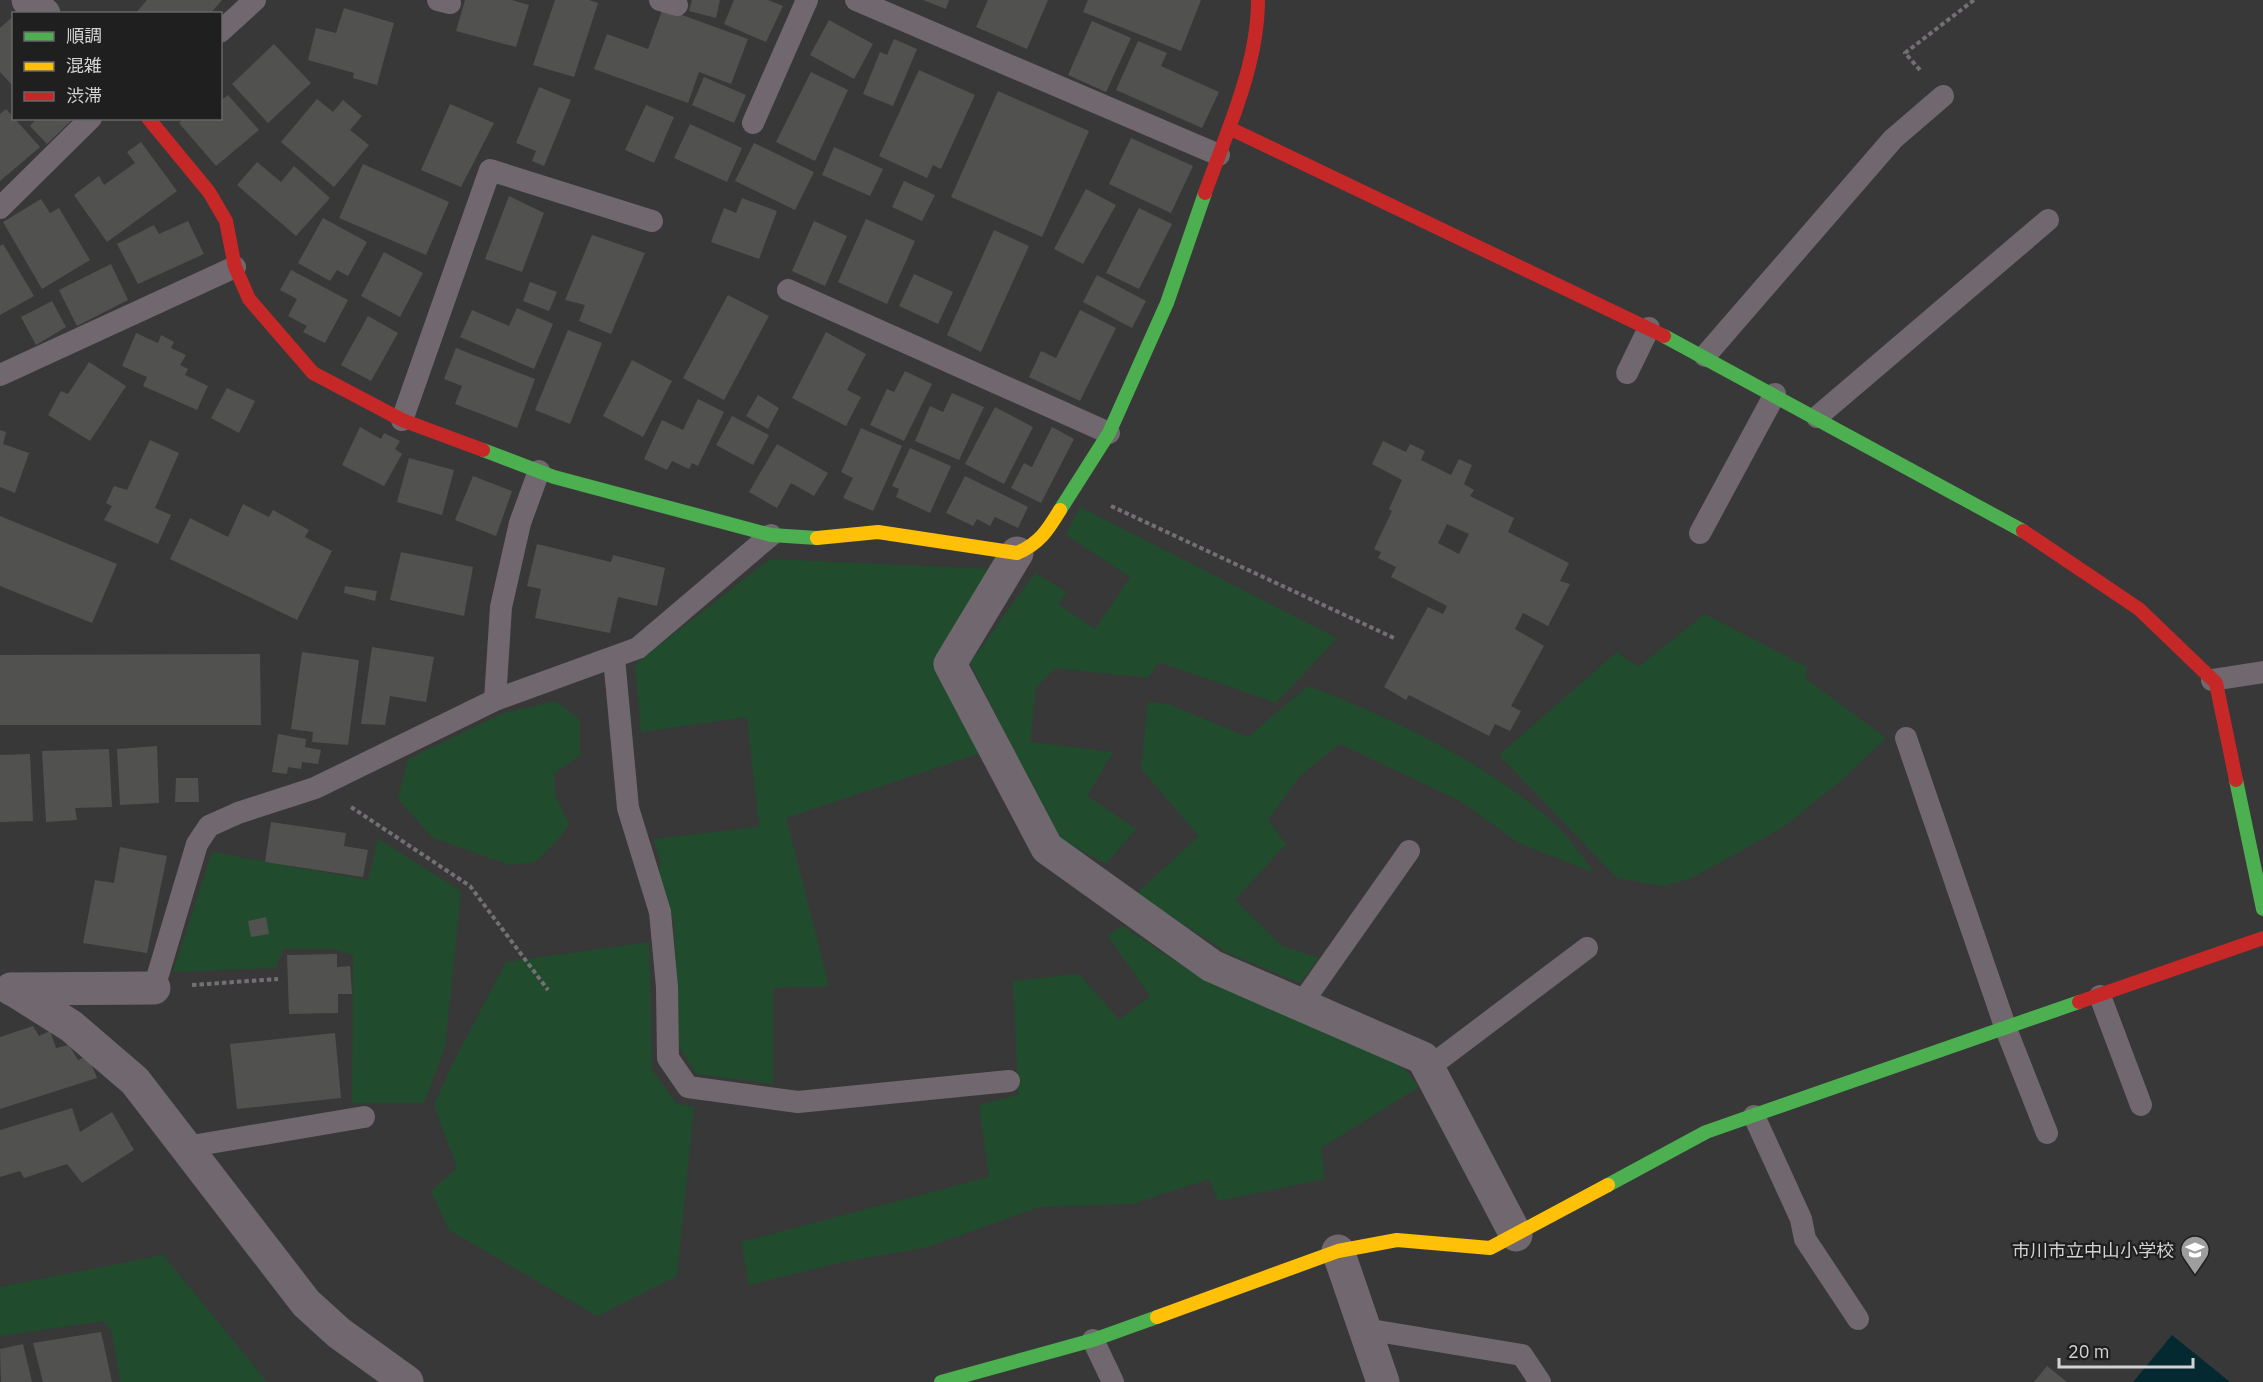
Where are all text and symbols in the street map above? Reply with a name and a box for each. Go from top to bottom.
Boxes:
legend [12,12,222,120]
text: 順調 [66,24,102,47]
text: 混雑 [66,54,102,77]
text: 渋滞 [66,84,102,107]
school or university icon: 市川市立中山小学校 [2179,1234,2211,1276]
place label: 市川市立中山小学校 [2012,1239,2174,1262]
scale bar [2059,1331,2192,1369]
text: 20 m [2068,1340,2110,1363]

